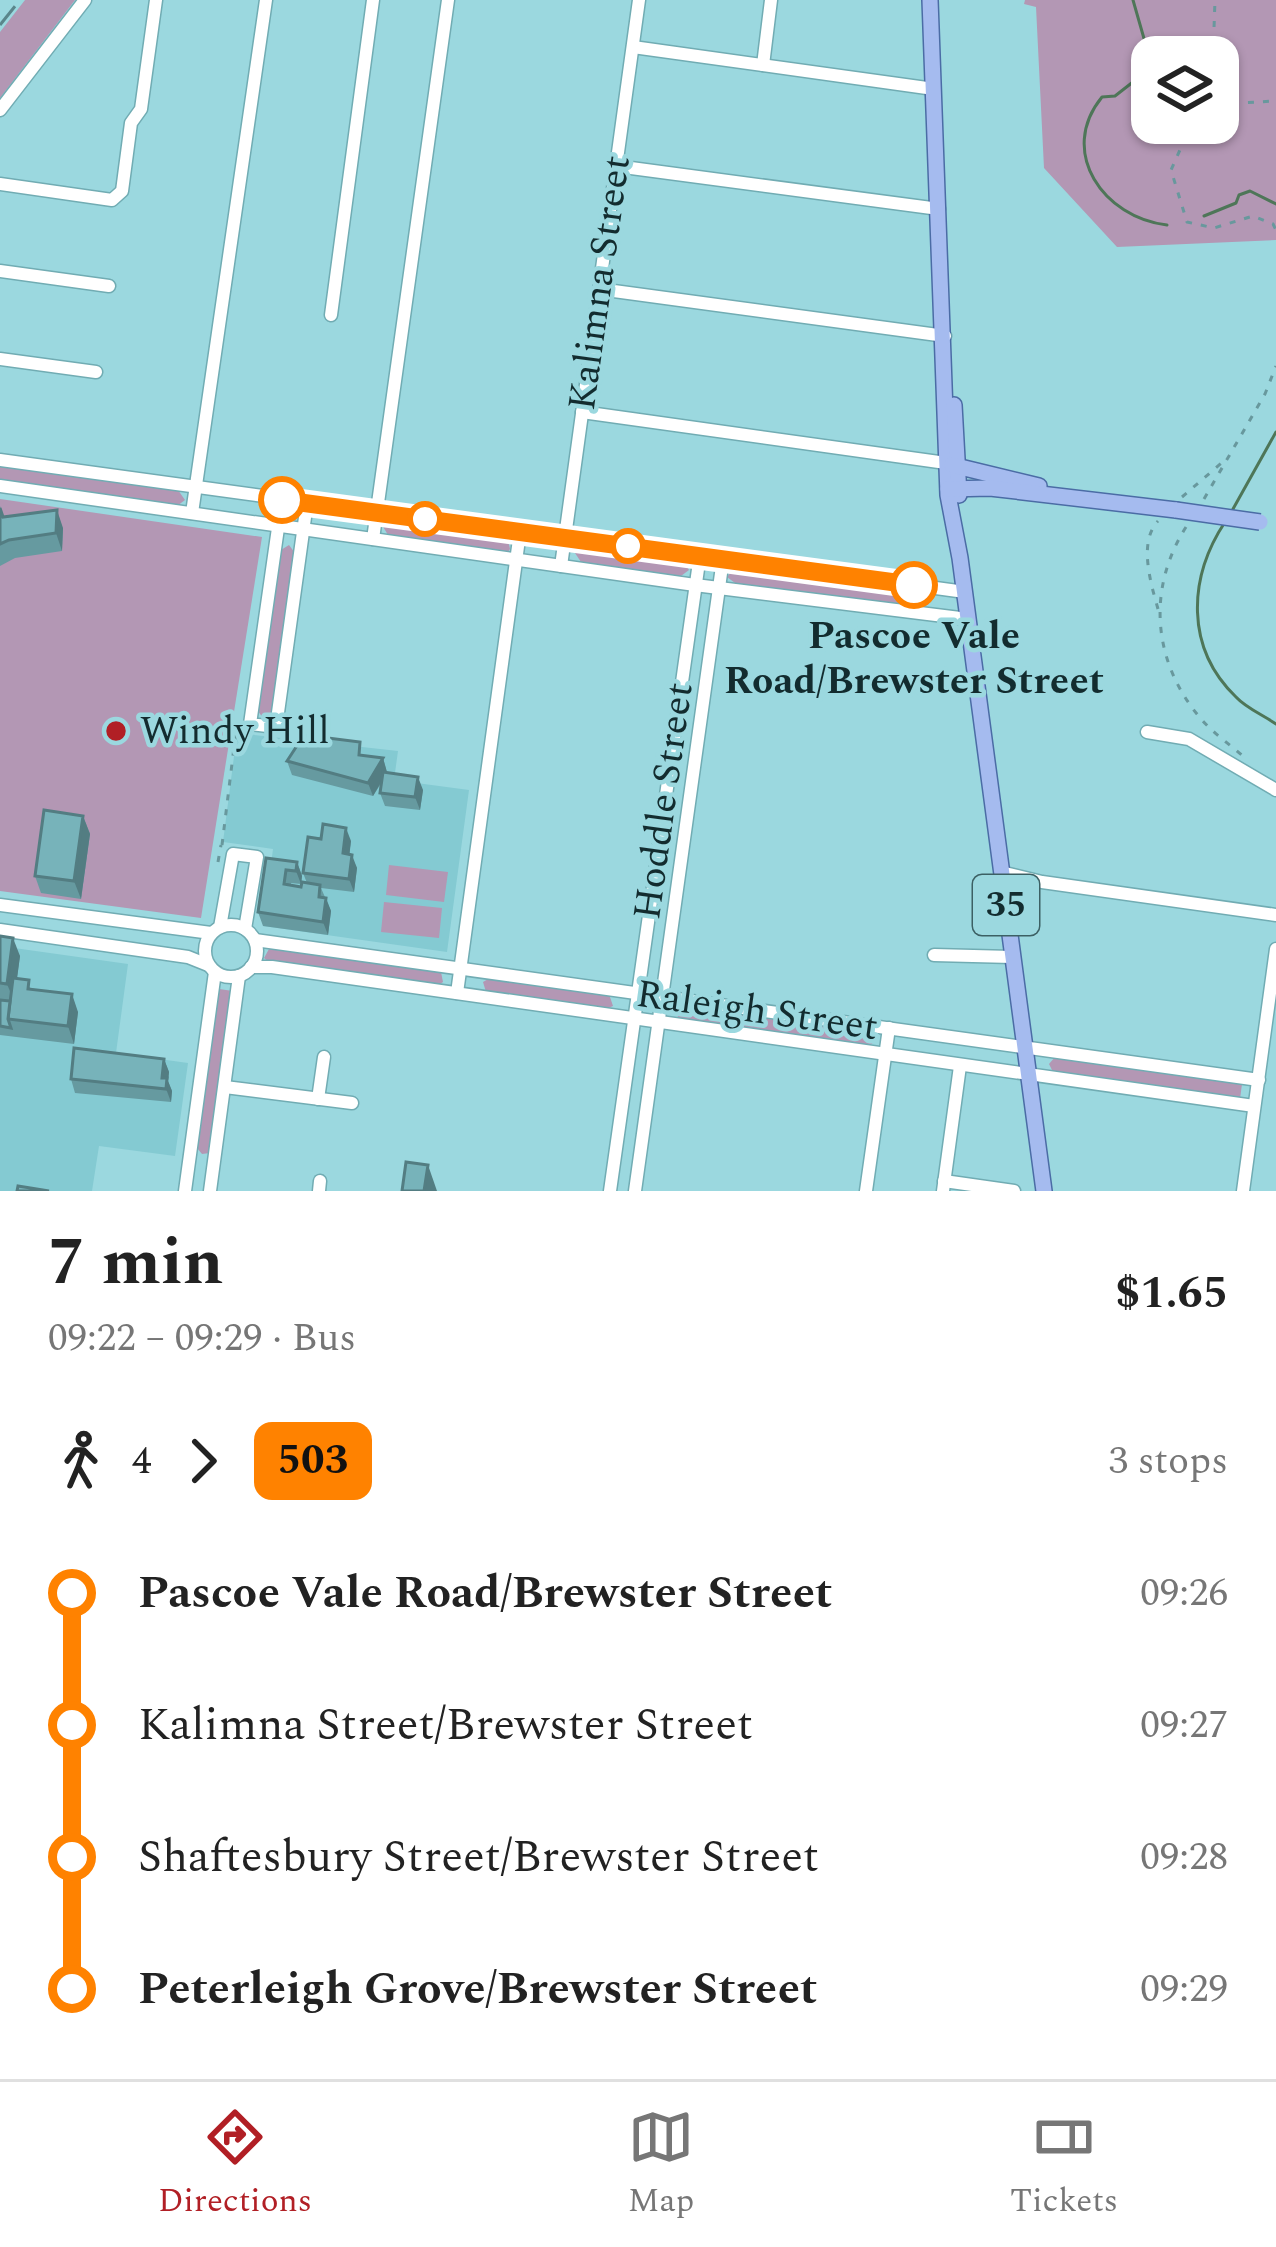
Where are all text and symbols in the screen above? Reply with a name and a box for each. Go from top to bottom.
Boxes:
map controls [1131,36,1239,144]
button: layers [1131,36,1239,144]
street label: Kalimna Street [553,152,647,414]
unlabelled marker [260,478,304,522]
unlabelled marker [409,503,441,535]
unlabelled marker [612,530,644,562]
marker: Pascoe Vale Road/Brewster Street [892,563,936,607]
place label: Pascoe Vale Road/Brewster Street [724,607,1104,711]
street label: Hoddle Street [618,679,710,923]
place label: Windy Hill [140,702,330,761]
marker: Windy Hill [103,718,129,744]
road number: 35 [973,875,1039,935]
street label: Raleigh Street [632,965,882,1057]
text: 7 min [48,1213,224,1314]
text: $1.65 [1115,1259,1228,1328]
text: 09:22 – 09:29 · Bus [48,1309,356,1368]
icon: walk [48,1428,114,1494]
icon: forward [170,1428,236,1494]
text: 503 [278,1429,348,1492]
text: 4 [132,1432,152,1491]
text: 3 stops [1108,1432,1228,1491]
text: Pascoe Vale Road/Brewster Street [138,1559,832,1628]
text: 09:26 [1140,1564,1228,1623]
text: Kalimna Street/Brewster Street [138,1691,753,1760]
text: 09:27 [1140,1696,1228,1755]
text: Shaftesbury Street/Brewster Street [138,1823,819,1892]
text: 09:28 [1140,1828,1228,1887]
text: Peterleigh Grove/Brewster Street [138,1955,817,2024]
text: 09:29 [1140,1960,1228,2019]
tab: Directions [158,2104,312,2226]
tab: Map [628,2104,694,2226]
tab: Tickets [1010,2104,1118,2226]

